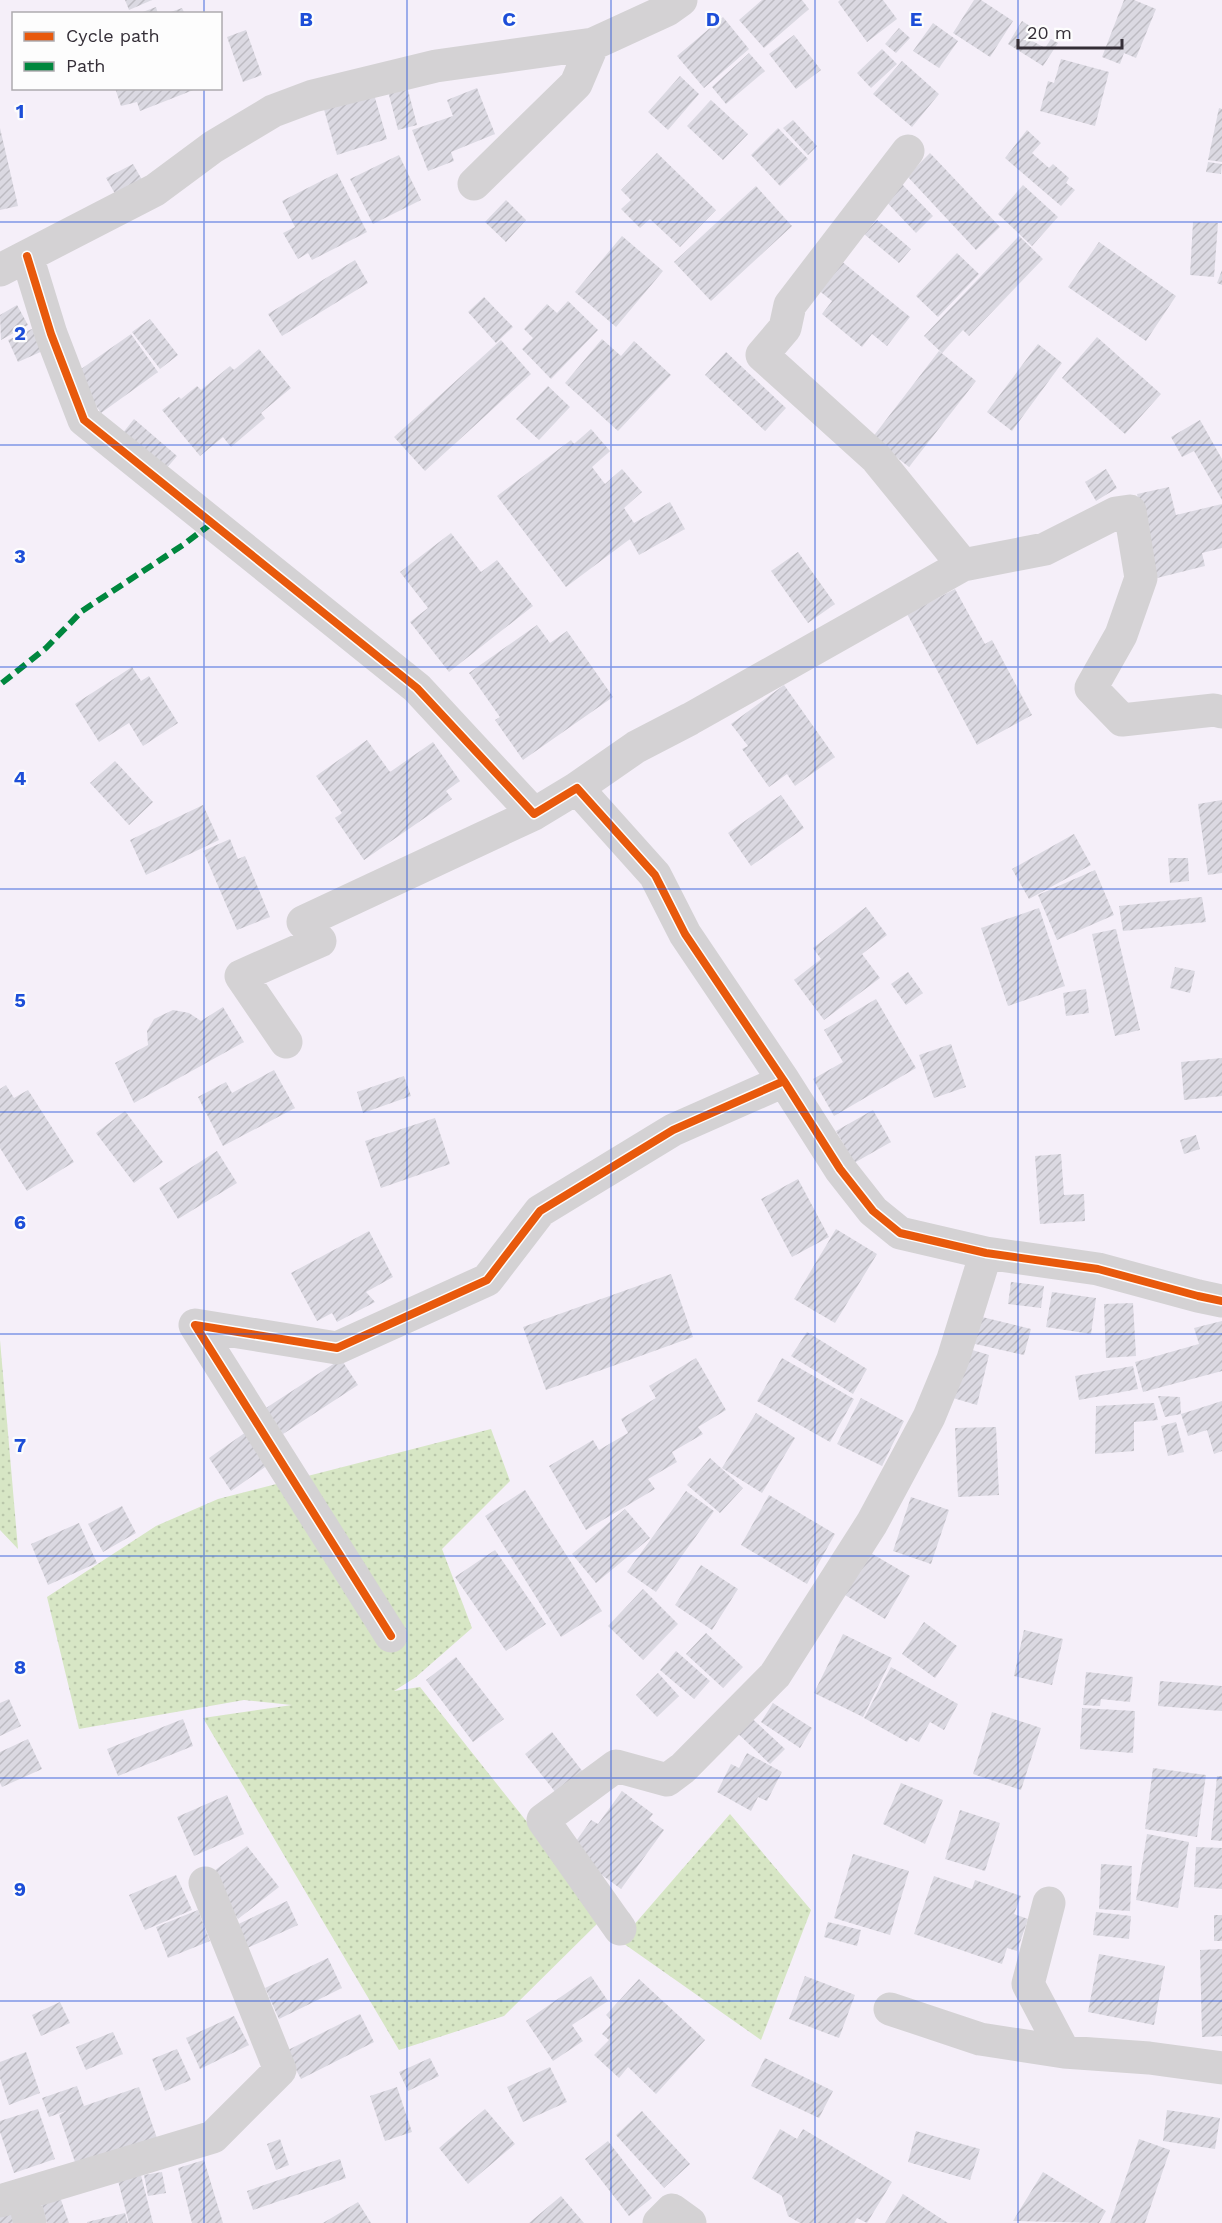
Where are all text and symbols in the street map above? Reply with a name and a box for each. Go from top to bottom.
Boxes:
text: B [299,7,313,31]
text: C [502,7,516,31]
text: D [706,7,720,31]
text: E [910,7,922,31]
legend [12,12,222,90]
scale bar [1018,12,1122,50]
text: 20 m [1027,22,1072,43]
text: Cycle path [66,25,160,46]
text: Path [66,55,106,76]
text: 1 [16,99,24,123]
text: 2 [14,321,26,345]
text: 3 [14,544,26,568]
text: 4 [14,766,27,790]
text: 5 [14,988,26,1012]
text: 6 [14,1210,26,1234]
text: 7 [14,1433,26,1457]
text: 8 [14,1655,26,1679]
text: 9 [14,1877,26,1901]

